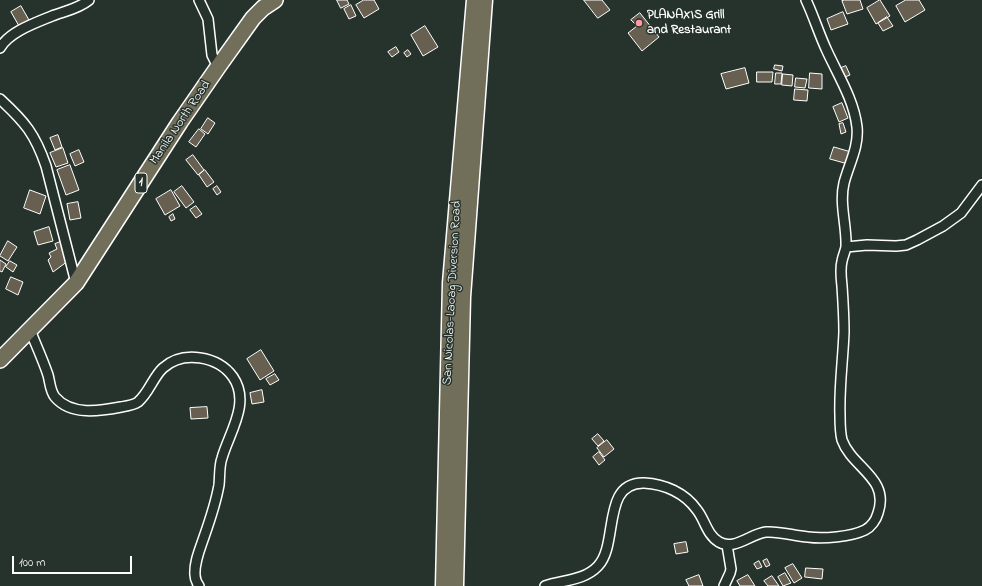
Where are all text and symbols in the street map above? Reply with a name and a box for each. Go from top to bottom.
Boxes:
place label: PLANAXIS Grill and Restaurant [647,8,731,39]
marker: PLANAXIS Grill and Restaurant [634,18,644,28]
street label: Manila North Road [147,78,215,168]
road number: 1 [135,173,147,193]
street label: San Nicolas-Laoag Diversion Road [440,200,466,386]
scale bar [14,548,134,574]
text: 100 m [19,554,46,572]

